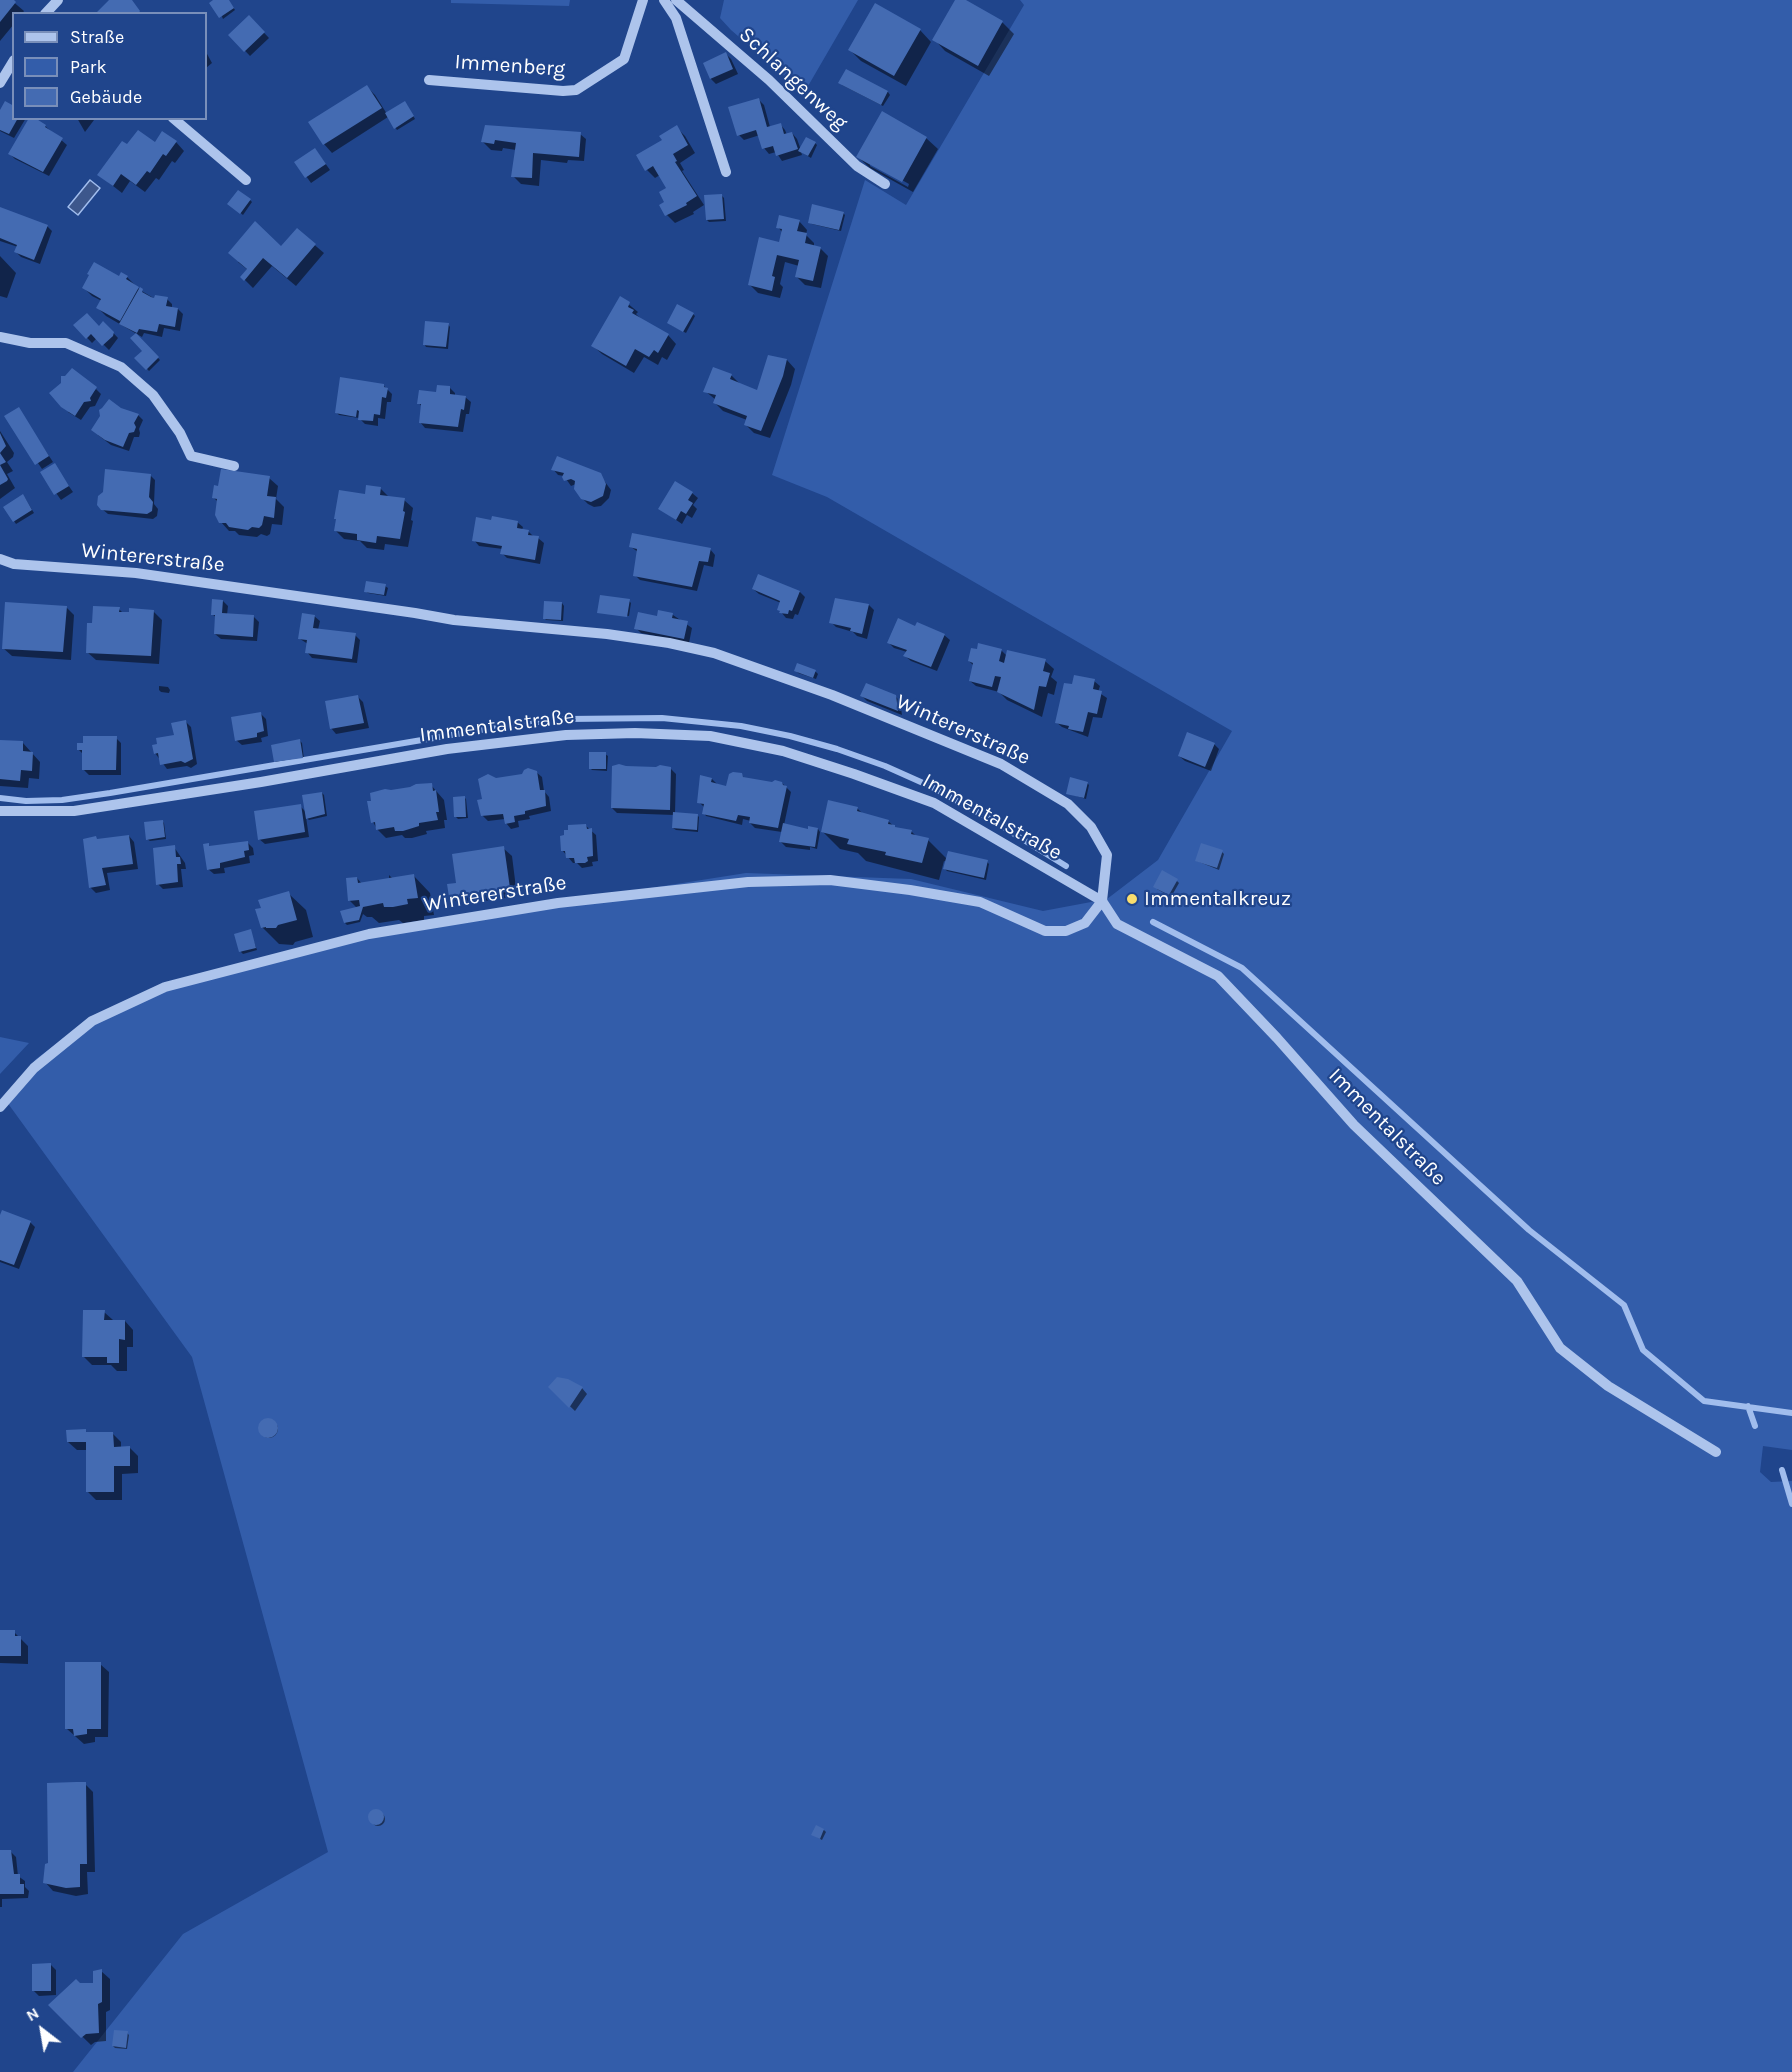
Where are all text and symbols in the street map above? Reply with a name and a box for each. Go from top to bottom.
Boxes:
legend [12,12,207,120]
street label: Schlangenweg [733,22,853,136]
text: Straße [70,26,124,48]
street label: Immenberg [454,50,566,82]
text: Park [70,56,107,78]
text: Gebäude [70,86,142,108]
street label: Wintererstraße [80,538,226,578]
street label: Wintererstraße [892,689,1034,771]
street label: Immentalstraße [418,704,576,748]
street label: Immentalstraße [918,768,1066,866]
street label: Wintererstraße [422,870,568,918]
place label: Immentalkreuz [1144,886,1291,912]
marker: Immentalkreuz [1125,892,1139,906]
street label: Immentalstraße [1323,1063,1451,1191]
north arrow [12,2000,72,2060]
text: N [23,2003,42,2025]

